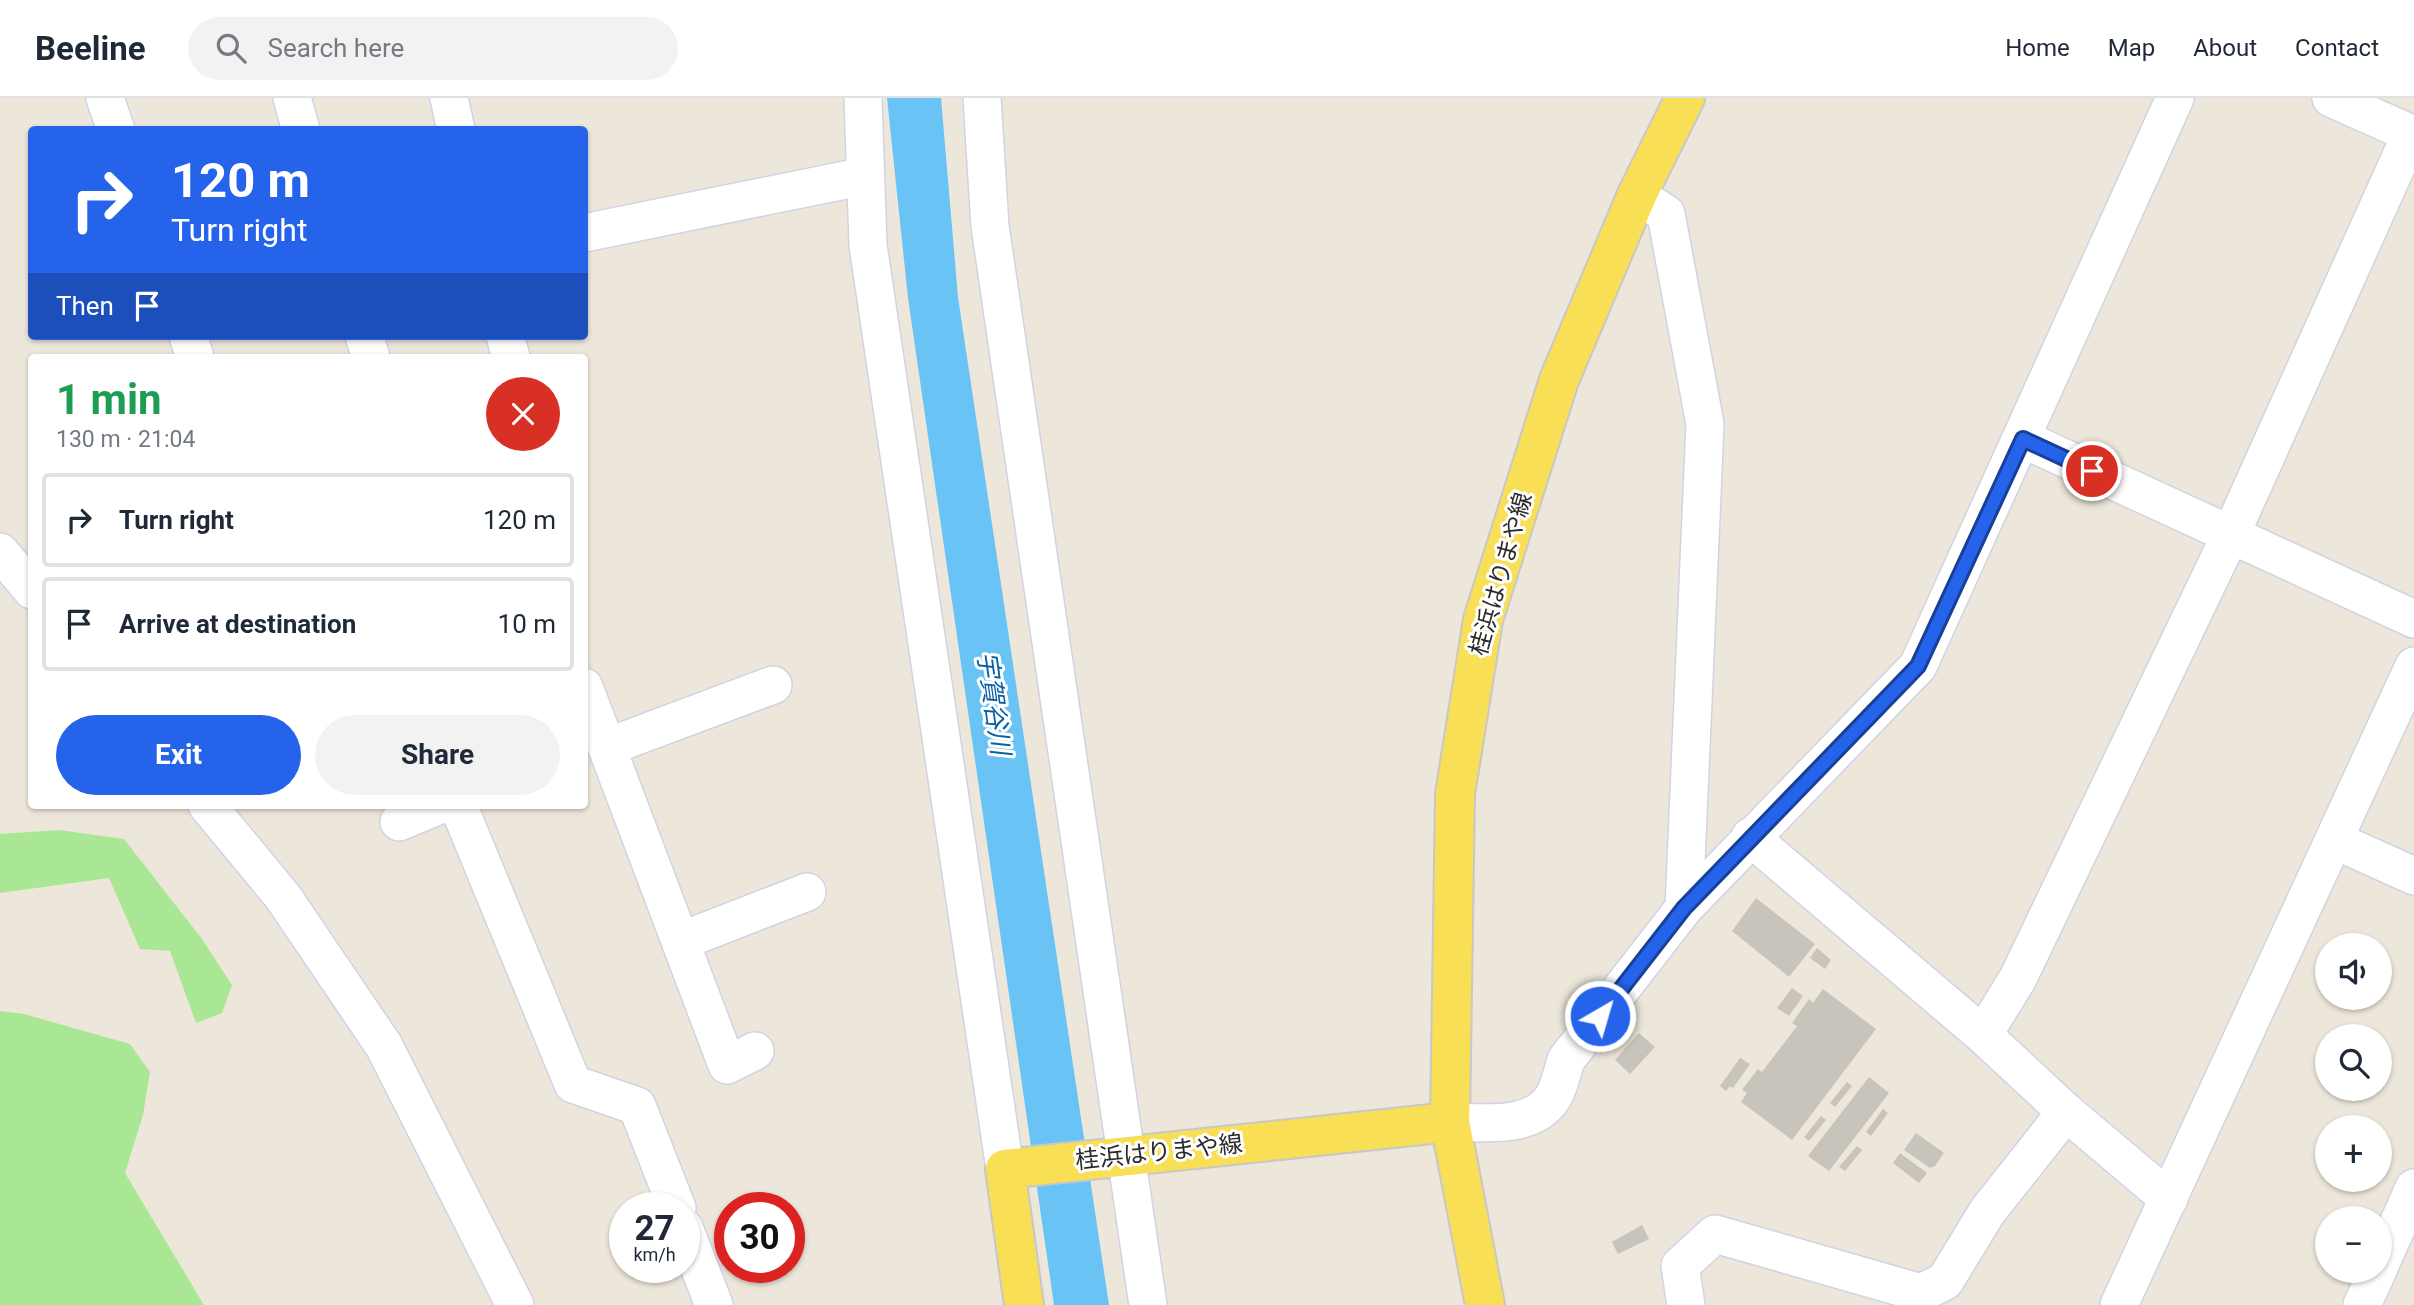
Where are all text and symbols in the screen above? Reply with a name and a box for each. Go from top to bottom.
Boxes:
search box [188,17,678,80]
text: Beeline [35,29,146,68]
icon: search [212,29,250,67]
text: Search here [268,33,404,63]
text: Home [2005,34,2070,62]
text: Map [2108,34,2155,62]
text: About [2193,34,2257,62]
text: Contact [2295,34,2379,62]
text: 120 m [171,152,310,209]
icon: right [56,154,147,245]
text: Turn right [171,211,307,249]
icon: arrive [128,287,166,325]
text: Then [56,291,114,321]
text: 1 min [56,375,162,424]
button: close [486,377,560,451]
text: 130 m · 21:04 [56,426,195,453]
pin [2062,441,2122,501]
icon: arrive [2073,452,2111,490]
street label: 桂浜はりまや線 [1464,489,1538,659]
icon: right [60,501,98,539]
text: Turn right [119,505,234,535]
text: 120 m [483,505,556,535]
icon: arrive [60,605,98,643]
text: Arrive at destination [119,609,356,639]
text: 10 m [498,609,556,639]
water label: 宇賀谷川 [972,649,1017,760]
button: Exit [56,715,301,795]
button: Share [315,715,560,795]
map controls [2315,933,2392,1283]
button: sound [2315,933,2392,1010]
position arrow [1563,979,1637,1053]
button: search [2315,1024,2392,1101]
button: + [2315,1115,2392,1192]
street label: 桂浜はりまや線 [1074,1129,1244,1175]
speed limit sign: 30 [714,1192,805,1283]
button: − [2315,1206,2392,1283]
text: 27 [634,1208,675,1249]
text: km/h [633,1244,676,1265]

